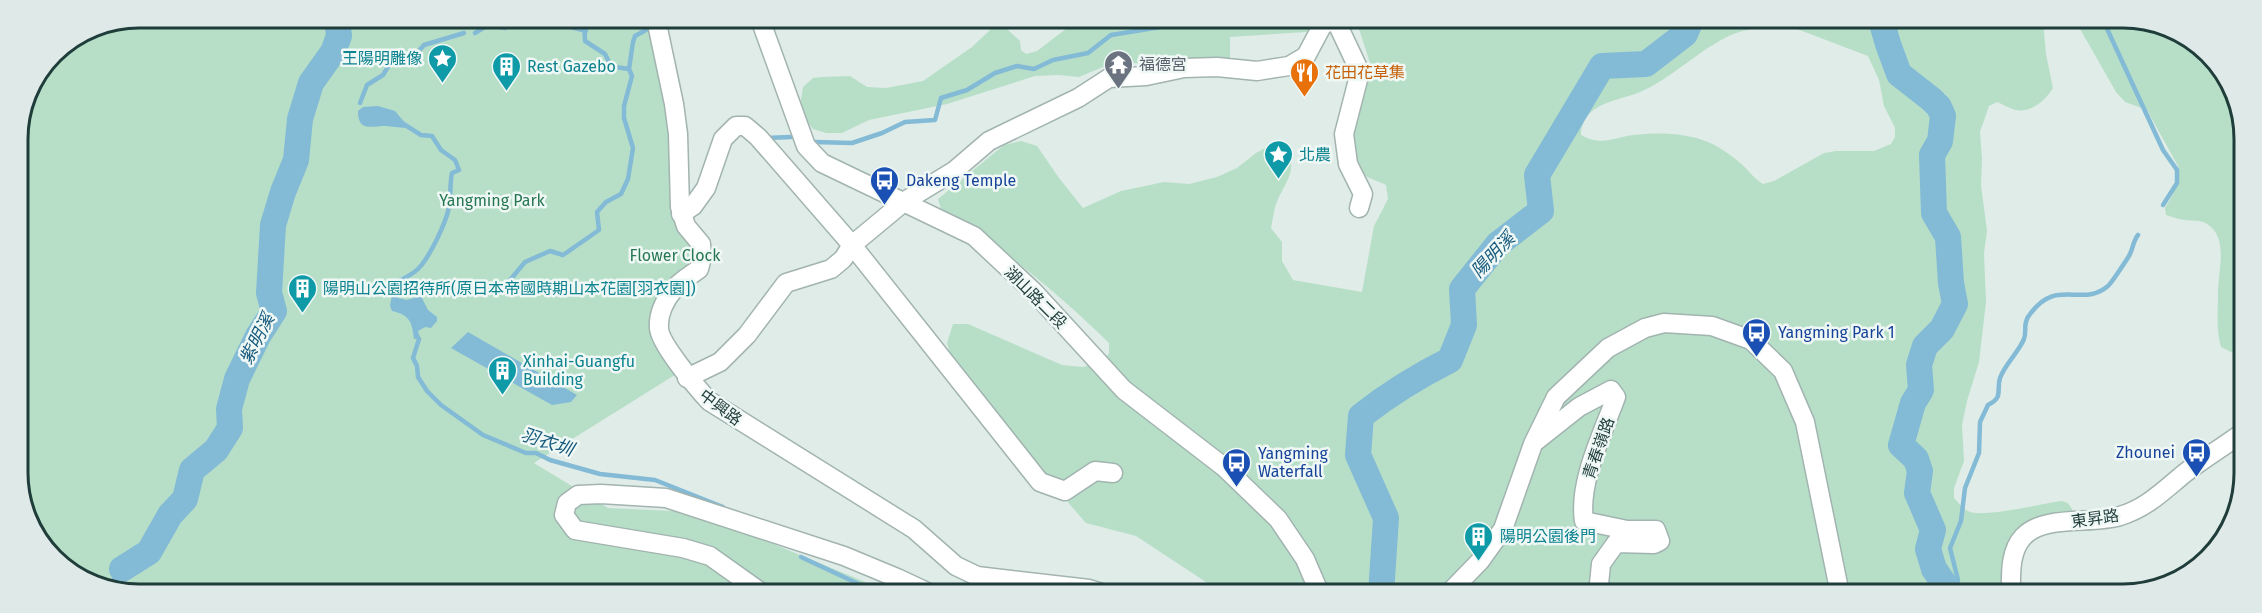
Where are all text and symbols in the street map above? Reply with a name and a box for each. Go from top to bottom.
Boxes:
place icon: 王陽明雕像 [427,42,459,84]
temple icon: 福德宮 [1102,48,1134,90]
place label: 王陽明雕像 [342,49,422,68]
building icon: Rest Gazebo [490,50,522,92]
place label: 福德宮 [1139,55,1187,74]
restaurant icon: 花田花草集 [1288,56,1320,98]
place label: Rest Gazebo [527,57,616,76]
place label: 花田花草集 [1325,63,1405,82]
place icon: 北農 [1262,138,1294,180]
place label: 北農 [1299,145,1331,164]
bus stop icon: Dakeng Temple [869,164,901,206]
place label: Dakeng Temple [906,171,1016,190]
park label: Yangming Park [439,191,546,210]
water label: 陽明溪 [1467,226,1522,282]
park label: Flower Clock [630,246,721,265]
street label: 湖山路二段 [1001,262,1071,332]
building icon: 陽明山公園招待所(原日本帝國時期山本花園[羽衣園]) [286,272,318,314]
place label: 陽明山公園招待所(原日本帝國時期山本花園[羽衣園]) [323,279,696,298]
water label: 紫明溪 [235,307,280,368]
bus stop icon: Yangming Park 1 [1741,316,1773,358]
place label: Yangming Park 1 [1778,323,1895,342]
place label: Xinhai-Guangfu Building [523,352,635,389]
building icon: Xinhai-Guangfu Building [486,354,518,396]
street label: 中興路 [696,385,746,429]
street label: 青春嶺路 [1579,415,1618,482]
water label: 羽衣圳 [518,423,579,462]
bus stop icon: Zhounei [2180,436,2212,478]
place label: Zhounei [2116,443,2175,462]
place label: Yangming Waterfall [1258,444,1329,481]
bus stop icon: Yangming Waterfall [1221,446,1253,488]
street label: 東昇路 [2070,506,2120,531]
building icon: 陽明公園後門 [1463,520,1495,562]
place label: 陽明公園後門 [1500,527,1596,546]

